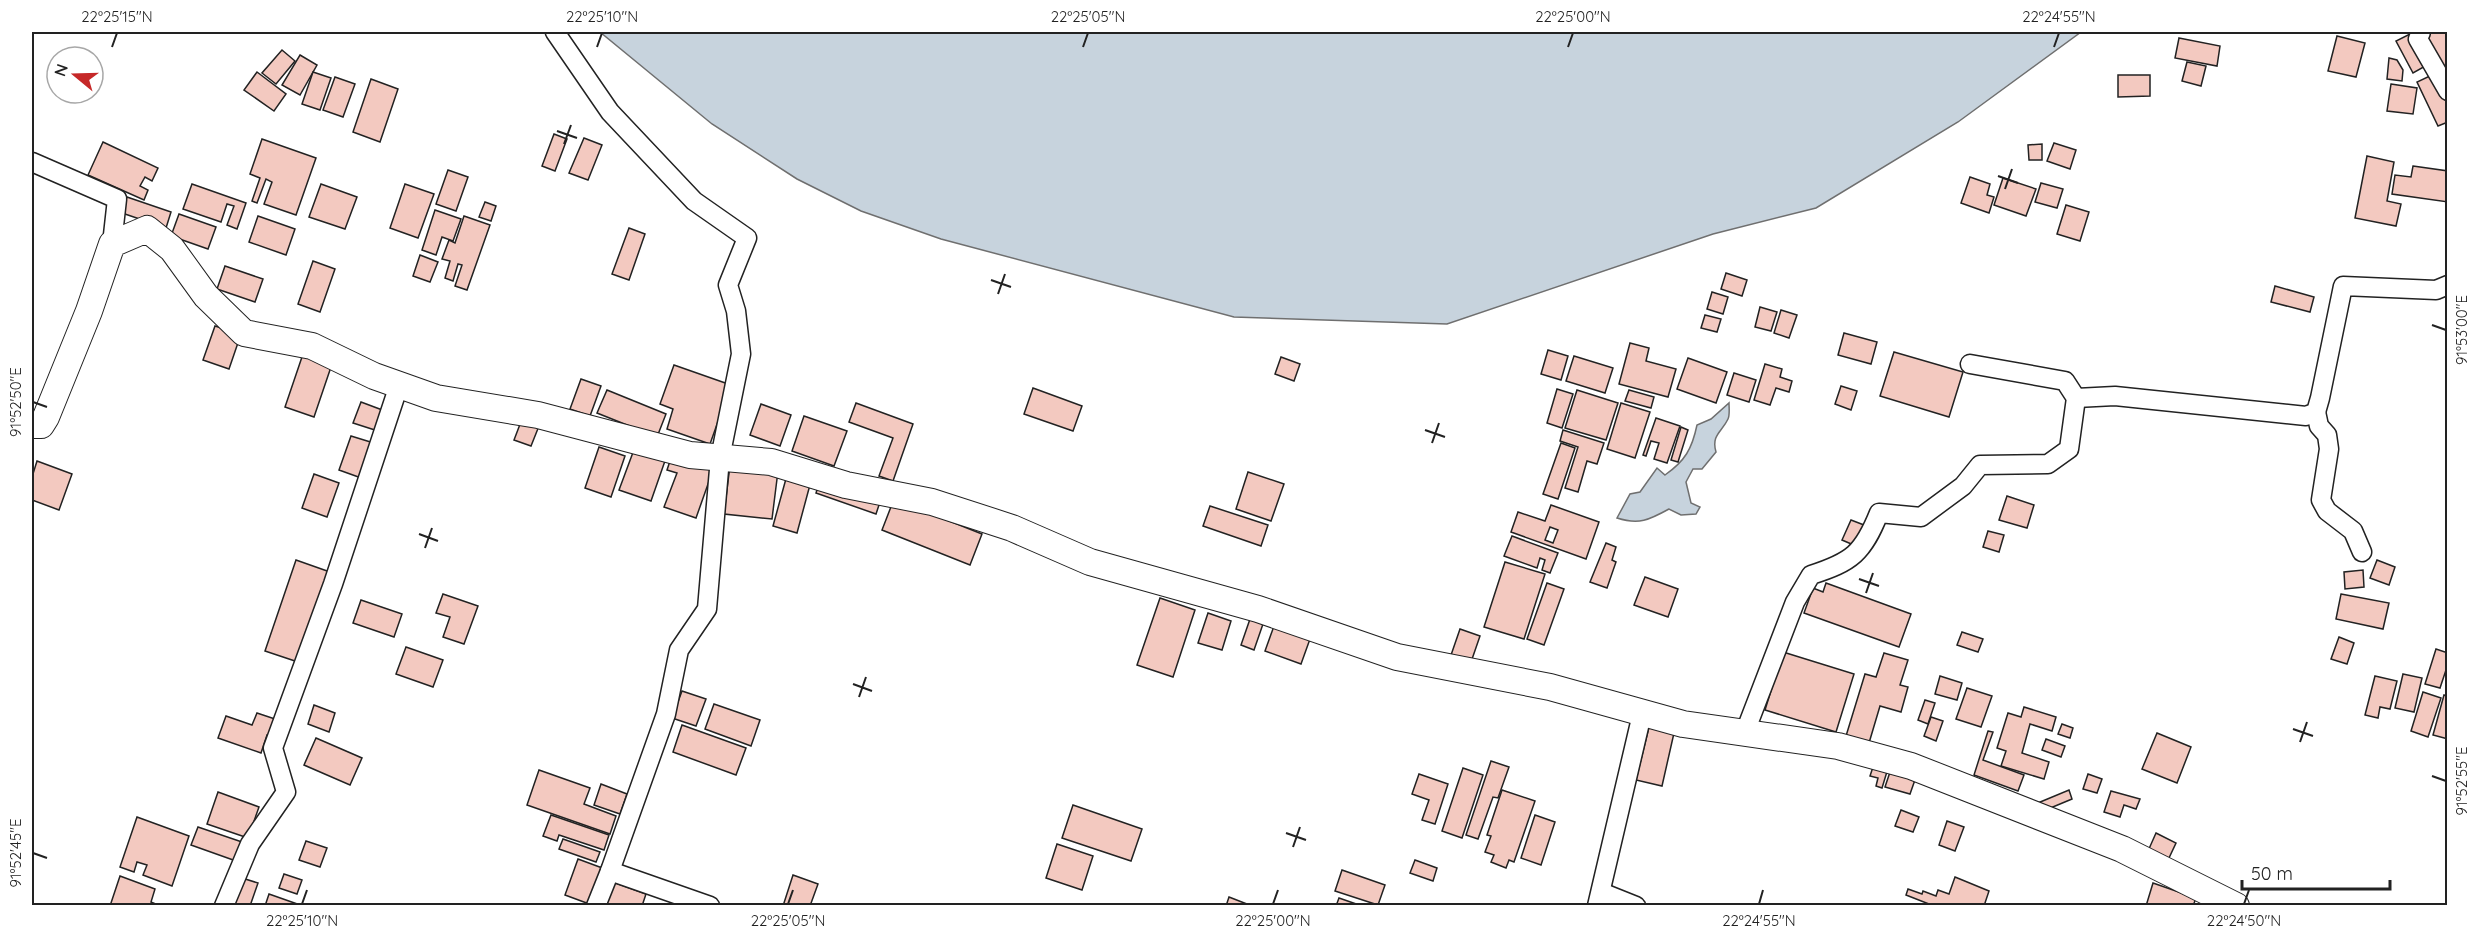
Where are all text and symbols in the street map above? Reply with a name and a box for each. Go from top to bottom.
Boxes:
text: 22°25'15"N [81,7,153,26]
text: 22°25'10"N [566,7,638,26]
text: 22°25'05"N [1051,7,1125,26]
text: 22°25'00"N [1535,7,1611,26]
text: 22°24'55"N [2022,7,2096,26]
north arrow [45,45,105,105]
text: N [49,61,72,79]
text: 91°53'00"E [2452,295,2471,365]
text: 91°52'50"E [6,367,25,437]
text: 91°52'55"E [2452,746,2471,816]
text: 91°52'45"E [6,819,25,887]
scale bar [2242,853,2390,891]
text: 50 m [2251,862,2293,885]
text: 22°25'10"N [266,911,338,930]
text: 22°25'05"N [751,911,825,930]
text: 22°25'00"N [1235,911,1311,930]
text: 22°24'55"N [1722,911,1796,930]
text: 22°24'50"N [2207,911,2281,930]

